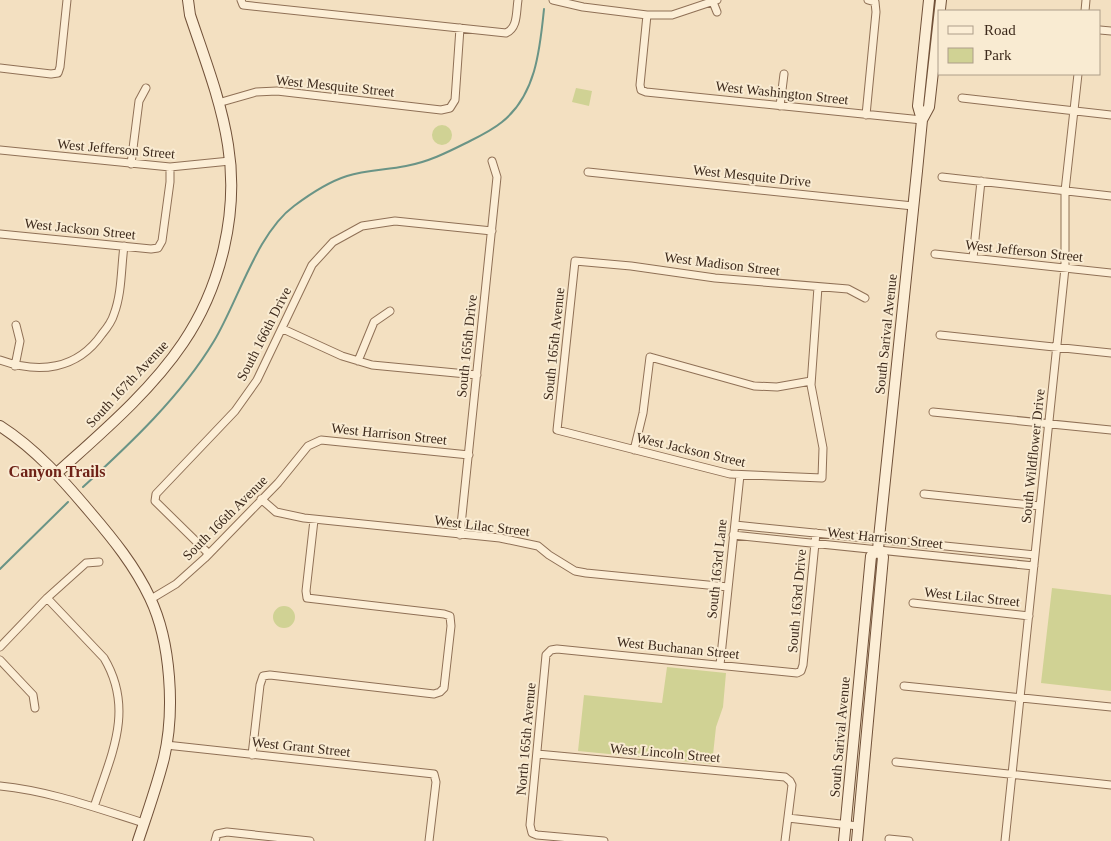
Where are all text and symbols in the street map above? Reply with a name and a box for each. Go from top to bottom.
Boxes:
legend [938,10,1101,75]
text: Road [984,22,1016,38]
text: Park [984,47,1012,63]
street label: West Mesquite Street [275,72,395,100]
street label: West Washington Street [715,79,849,107]
street label: West Jefferson Street [56,136,176,162]
street label: West Mesquite Drive [692,162,812,190]
street label: West Jackson Street [24,216,136,242]
street label: West Jefferson Street [964,237,1084,265]
street label: West Madison Street [663,249,781,279]
street label: South Sarival Avenue [872,273,900,395]
street label: South 166th Drive [234,285,294,383]
street label: South 165th Avenue [541,287,567,401]
street label: South 165th Drive [454,294,480,398]
street label: South 167th Avenue [83,337,171,431]
street label: South Wildflower Drive [1018,388,1048,524]
street label: West Harrison Street [330,420,448,448]
street label: West Jackson Street [635,430,747,470]
district label: Canyon Trails [9,463,105,481]
street label: South 166th Avenue [180,473,270,563]
street label: West Lilac Street [433,513,531,539]
street label: South 163rd Lane [704,518,730,620]
street label: West Harrison Street [826,524,944,552]
street label: South 163rd Drive [785,548,809,654]
street label: West Lilac Street [923,585,1021,609]
street label: West Buchanan Street [616,634,740,662]
street label: South Sarival Avenue [827,676,853,798]
street label: North 165th Avenue [514,682,538,796]
street label: West Grant Street [251,734,351,760]
street label: West Lincoln Street [609,741,721,765]

